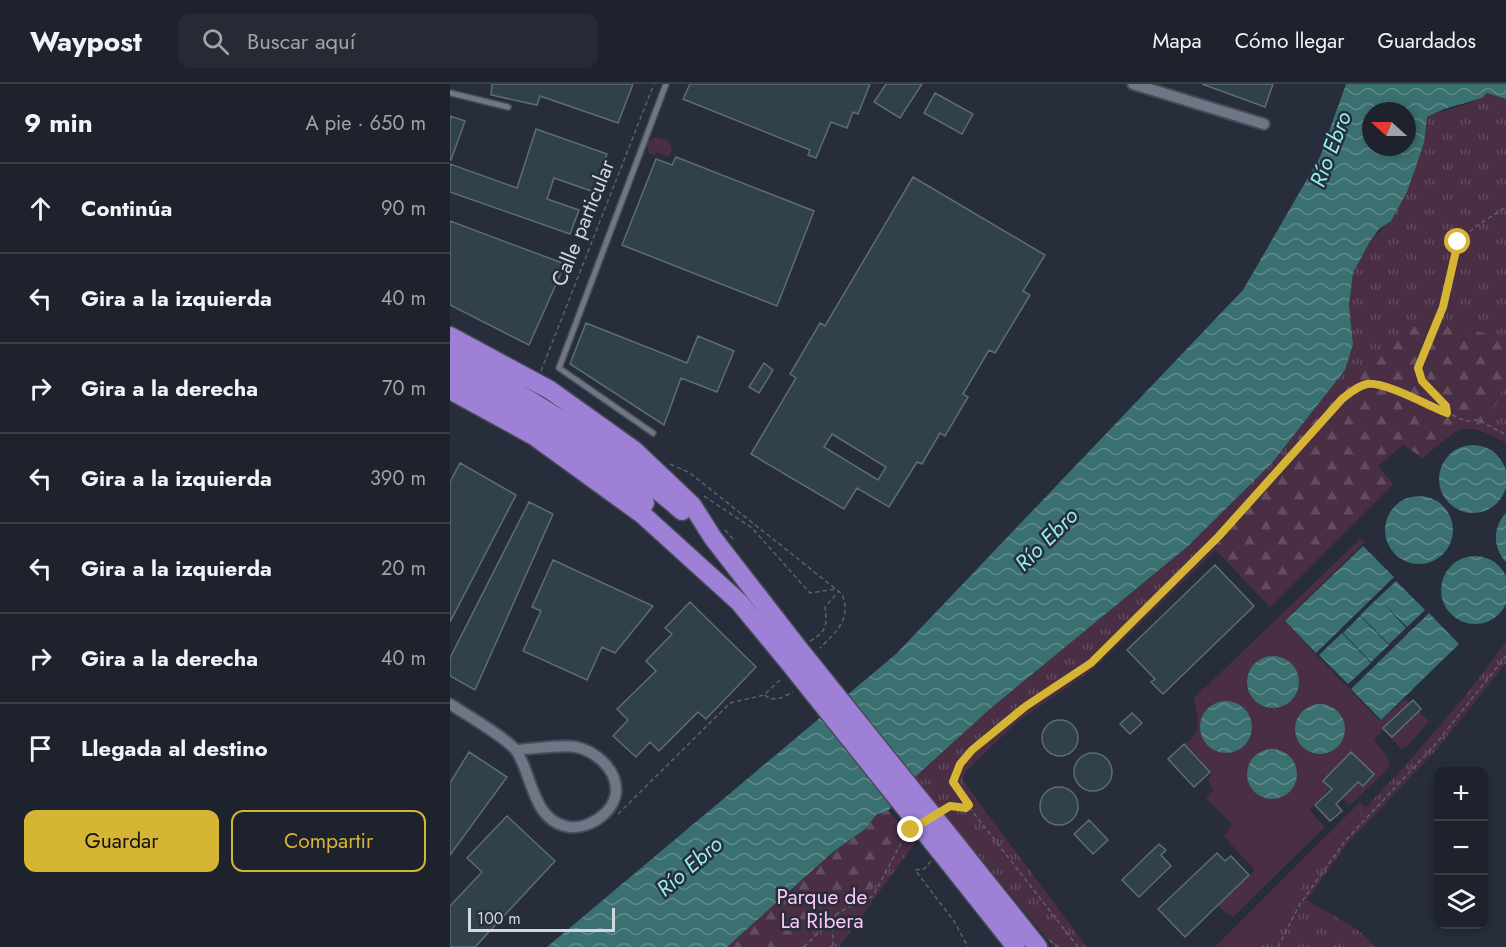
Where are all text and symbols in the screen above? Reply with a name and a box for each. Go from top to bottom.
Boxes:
search box [178,14,598,68]
text: Waypost [30,21,142,62]
icon: search [199,25,232,58]
text: Buscar aquí [247,25,355,57]
text: Mapa [1152,26,1202,56]
text: Cómo llegar [1235,26,1344,56]
text: Guardados [1377,26,1476,56]
north arrow [1362,102,1416,156]
text: 9 min [24,104,93,142]
water label: Río Ebro [1301,106,1359,191]
text: A pie · 650 m [306,109,426,138]
street label: Calle particular [544,154,622,291]
icon: ahead [24,192,57,225]
text: Continúa [81,192,172,224]
text: 90 m [381,194,426,223]
route start [1444,228,1470,254]
icon: left [24,282,57,315]
text: Gira a la izquierda [81,282,272,314]
text: 40 m [381,284,426,313]
icon: right [24,372,57,405]
text: Gira a la derecha [81,372,258,404]
text: 70 m [382,374,426,403]
icon: left [24,462,57,495]
text: Gira a la izquierda [81,462,272,494]
text: 390 m [370,464,426,493]
water label: Río Ebro [1007,500,1085,578]
icon: left [24,552,57,585]
text: Gira a la izquierda [81,552,272,584]
text: 20 m [381,554,426,583]
icon: right [24,642,57,675]
text: Gira a la derecha [81,642,258,674]
text: 40 m [381,644,426,673]
icon: arrive [24,732,57,765]
text: Llegada al destino [81,732,268,764]
map controls [1434,767,1488,929]
button: + [1434,767,1488,821]
button: Guardar [24,810,219,872]
button: Compartir [231,810,426,872]
route end [897,816,923,842]
button: − [1434,821,1488,875]
water label: Río Ebro [649,828,729,904]
button: layers [1434,875,1488,929]
park label: Parque de La Ribera [777,882,868,936]
scale bar [468,905,615,932]
text: 100 m [477,907,521,930]

